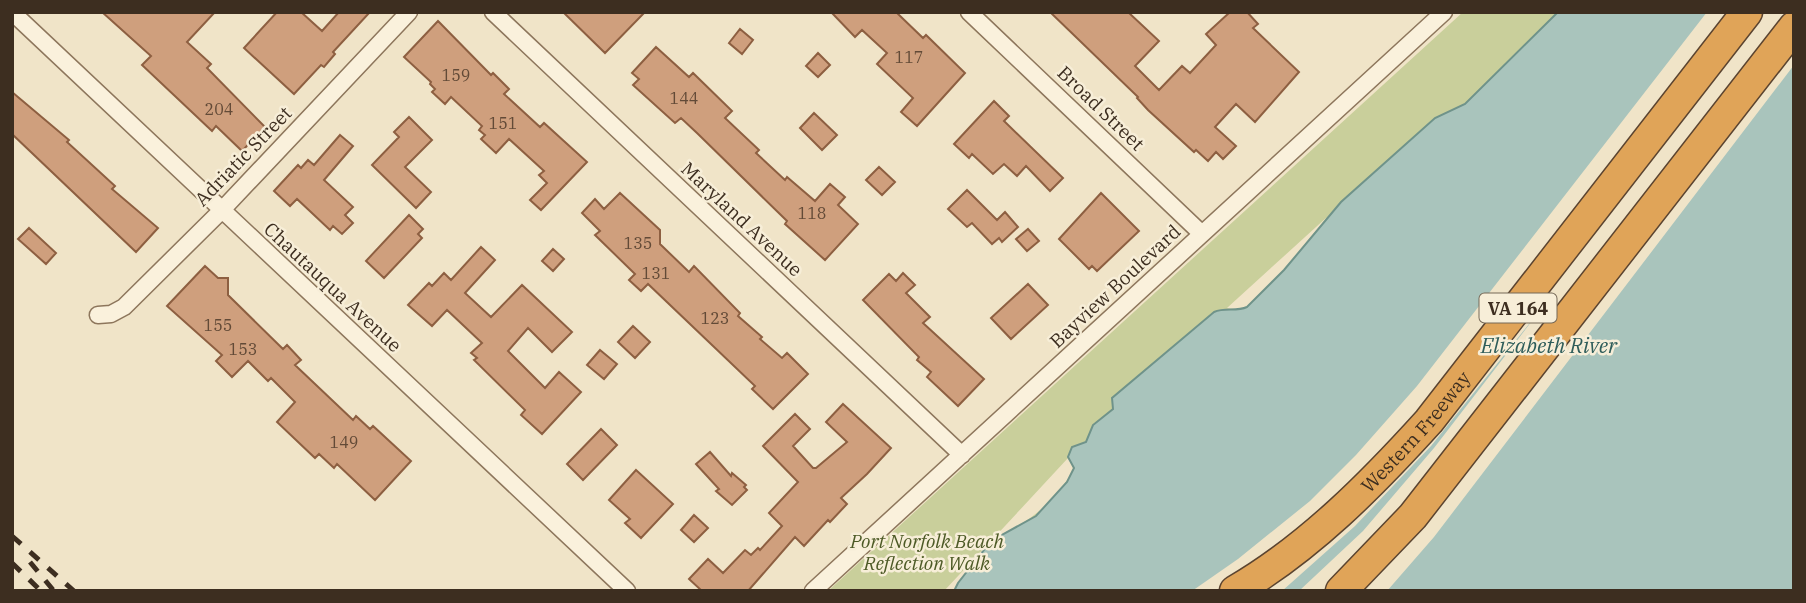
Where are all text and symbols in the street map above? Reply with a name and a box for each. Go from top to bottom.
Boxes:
house number: 117 [895,47,923,67]
street label: Broad Street [1052,61,1150,156]
house number: 159 [442,65,470,85]
house number: 144 [670,88,698,108]
house number: 204 [205,99,233,119]
street label: Adriatic Street [189,101,297,211]
house number: 151 [489,113,517,133]
street label: Maryland Avenue [676,157,808,281]
house number: 118 [798,203,826,223]
street label: Chautauqua Avenue [259,217,407,357]
street label: Bayview Boulevard [1045,219,1185,353]
house number: 135 [624,233,652,253]
house number: 131 [642,263,670,283]
road number: VA 164 [1480,294,1556,322]
house number: 123 [701,308,729,328]
house number: 155 [204,315,232,335]
water label: Elizabeth River [1480,331,1618,359]
house number: 153 [229,339,257,359]
street label: Western Freeway [1356,366,1476,498]
house number: 149 [330,432,358,452]
park label: Port Norfolk Beach Reflection Walk [849,529,1004,575]

